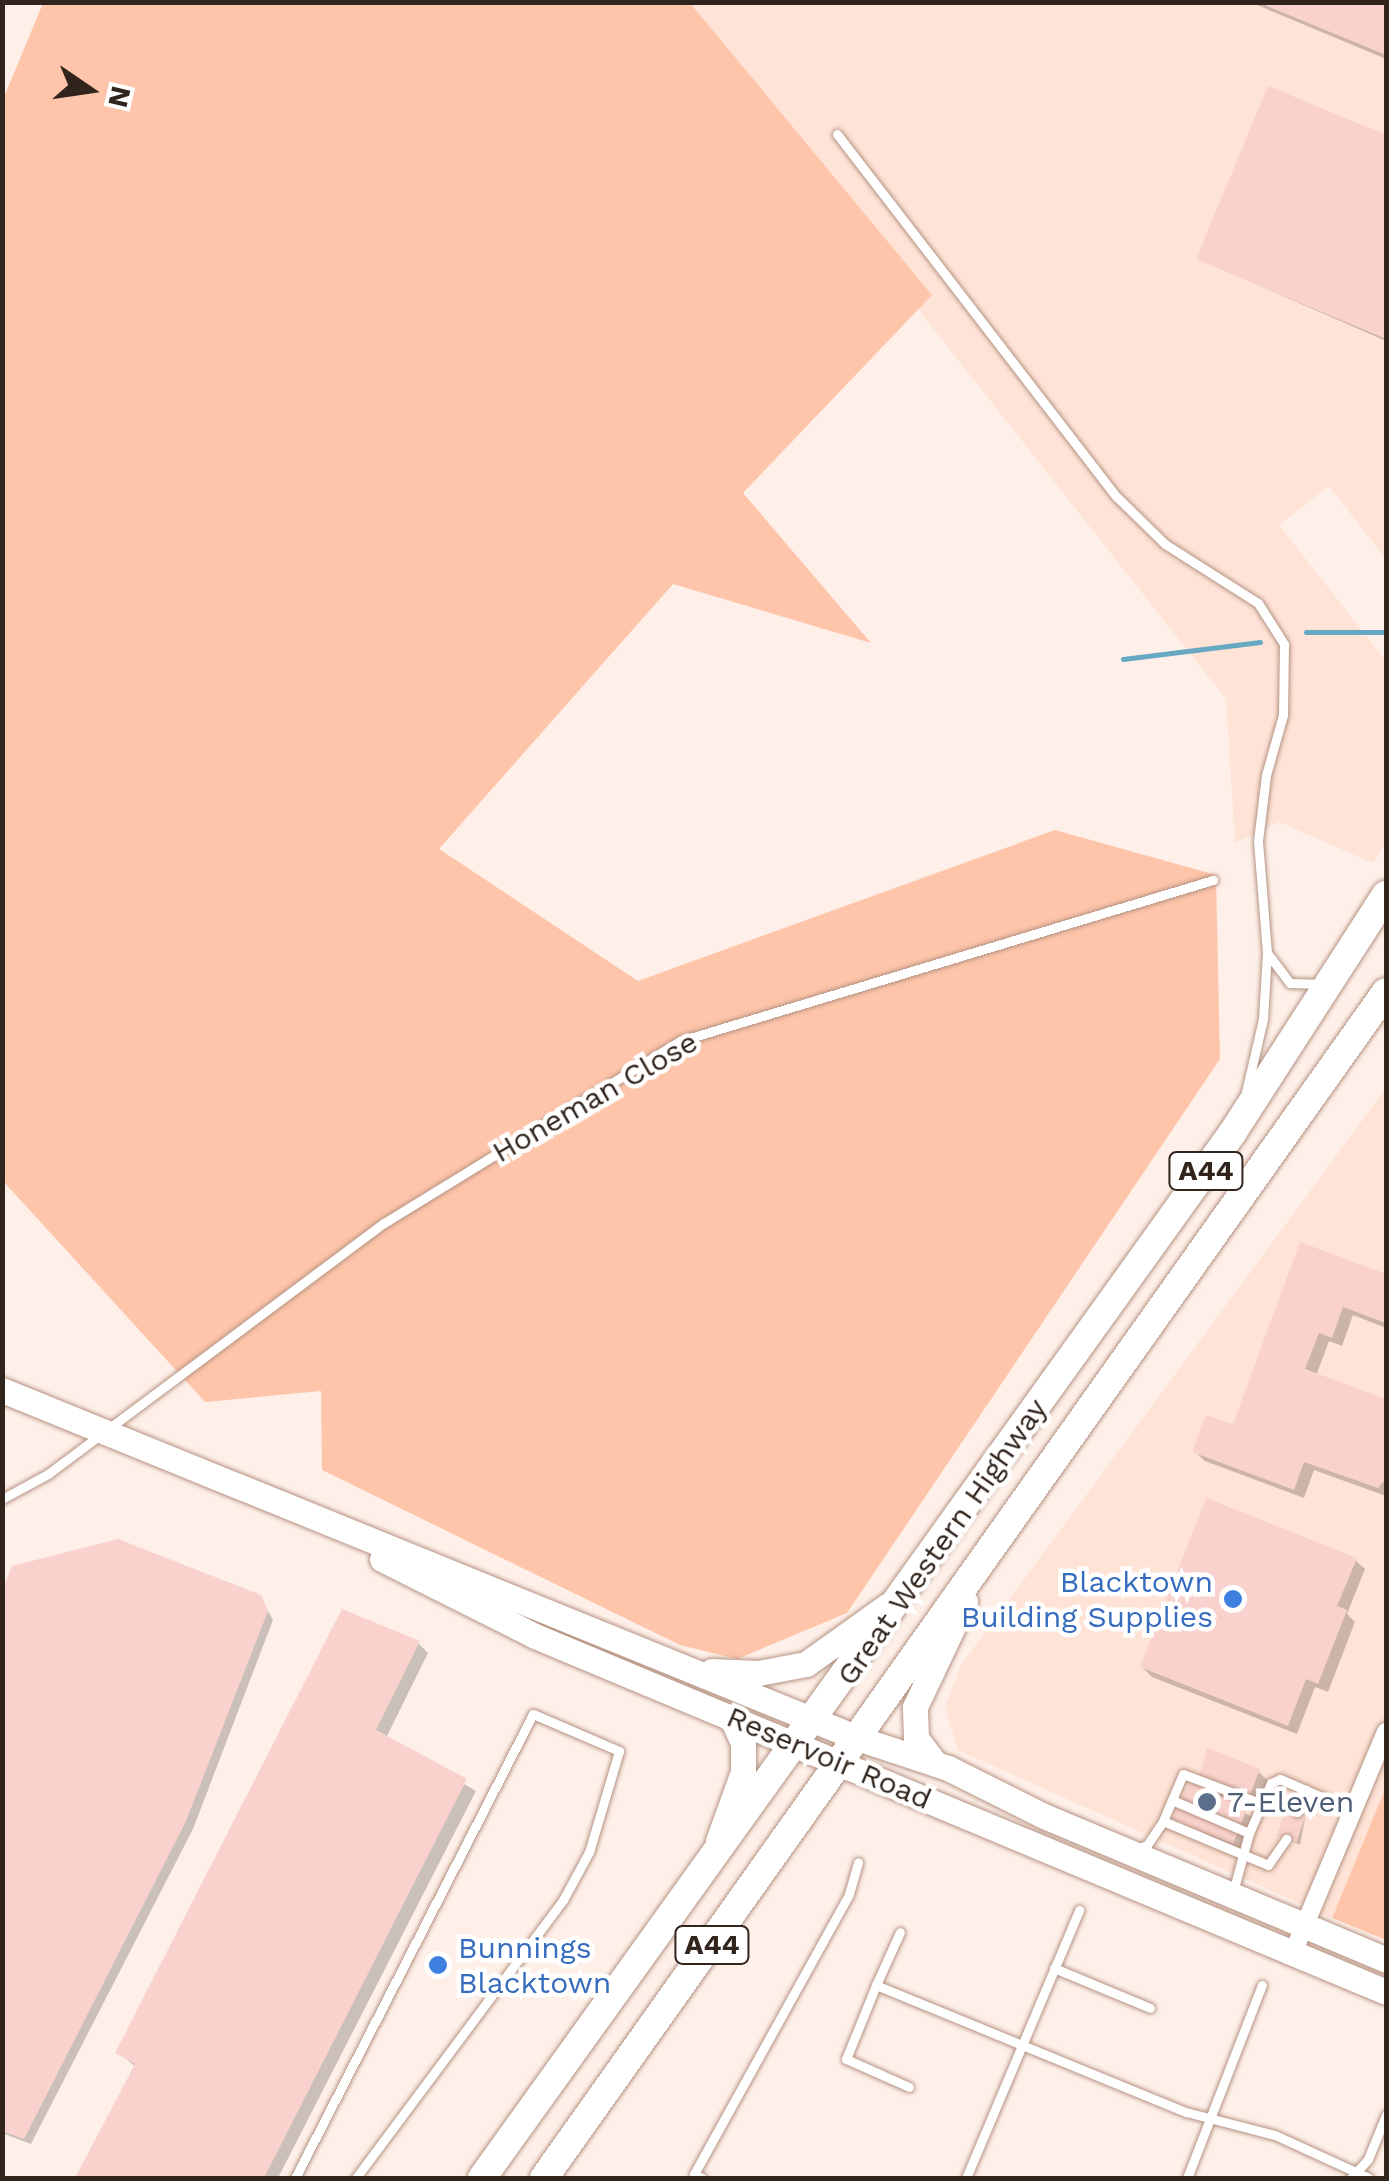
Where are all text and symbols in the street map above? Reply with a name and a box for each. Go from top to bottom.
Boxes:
north arrow [40,40,140,140]
text: N [101,83,138,111]
street label: Honeman Close [486,1024,704,1170]
road number: A44 [1166,1148,1246,1194]
street label: Great Western Highway [829,1391,1055,1693]
place label: Blacktown Building Supplies [961,1564,1213,1634]
marker: Blacktown Building Supplies [1222,1588,1244,1610]
street label: Reservoir Road [721,1699,937,1817]
place label: 7-Eleven [1227,1784,1354,1820]
marker: 7-Eleven [1196,1791,1218,1813]
road number: A44 [672,1922,752,1968]
place label: Bunnings Blacktown [458,1930,611,2000]
marker: Bunnings Blacktown [427,1954,449,1976]

